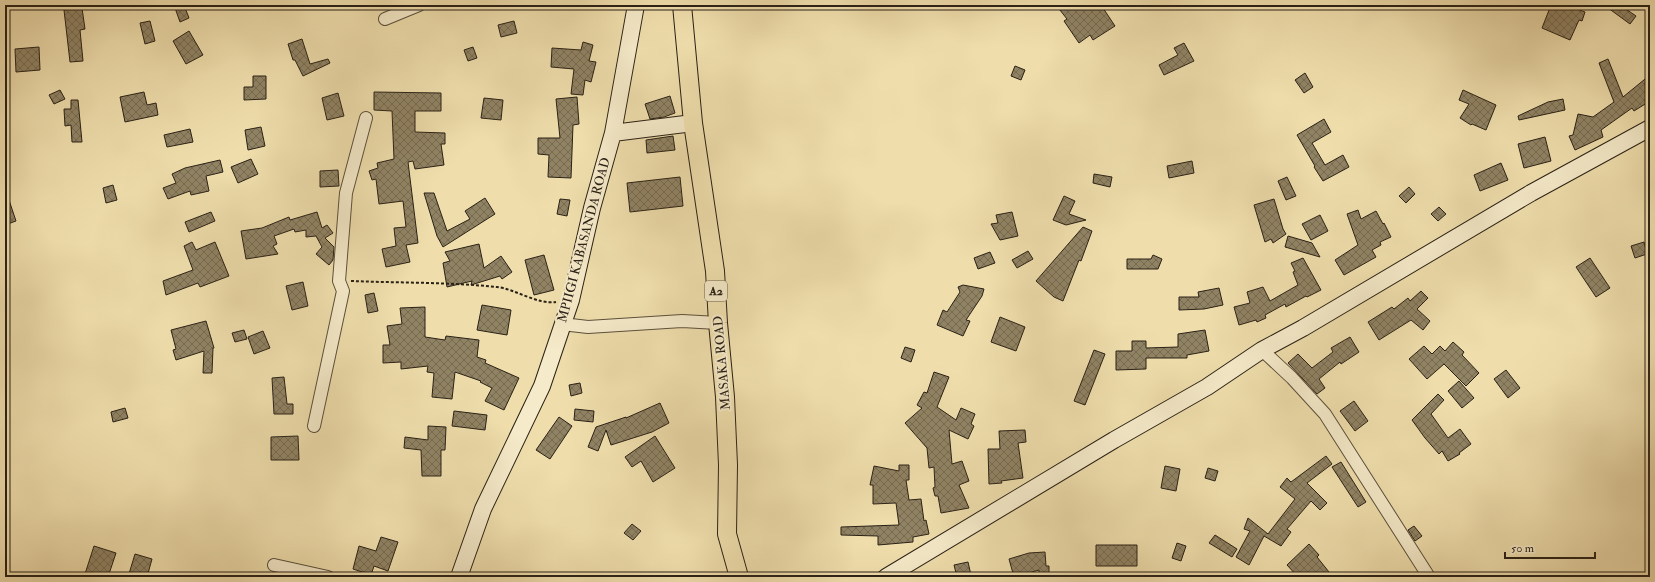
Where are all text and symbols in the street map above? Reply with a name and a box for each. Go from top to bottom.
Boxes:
street label: MPIIGI KABASANDA ROAD [554,156,614,324]
road number: A2 [705,281,727,301]
street label: MASAKA ROAD [710,315,734,411]
scale bar [1505,534,1595,560]
text: 50 m [1511,541,1535,556]

